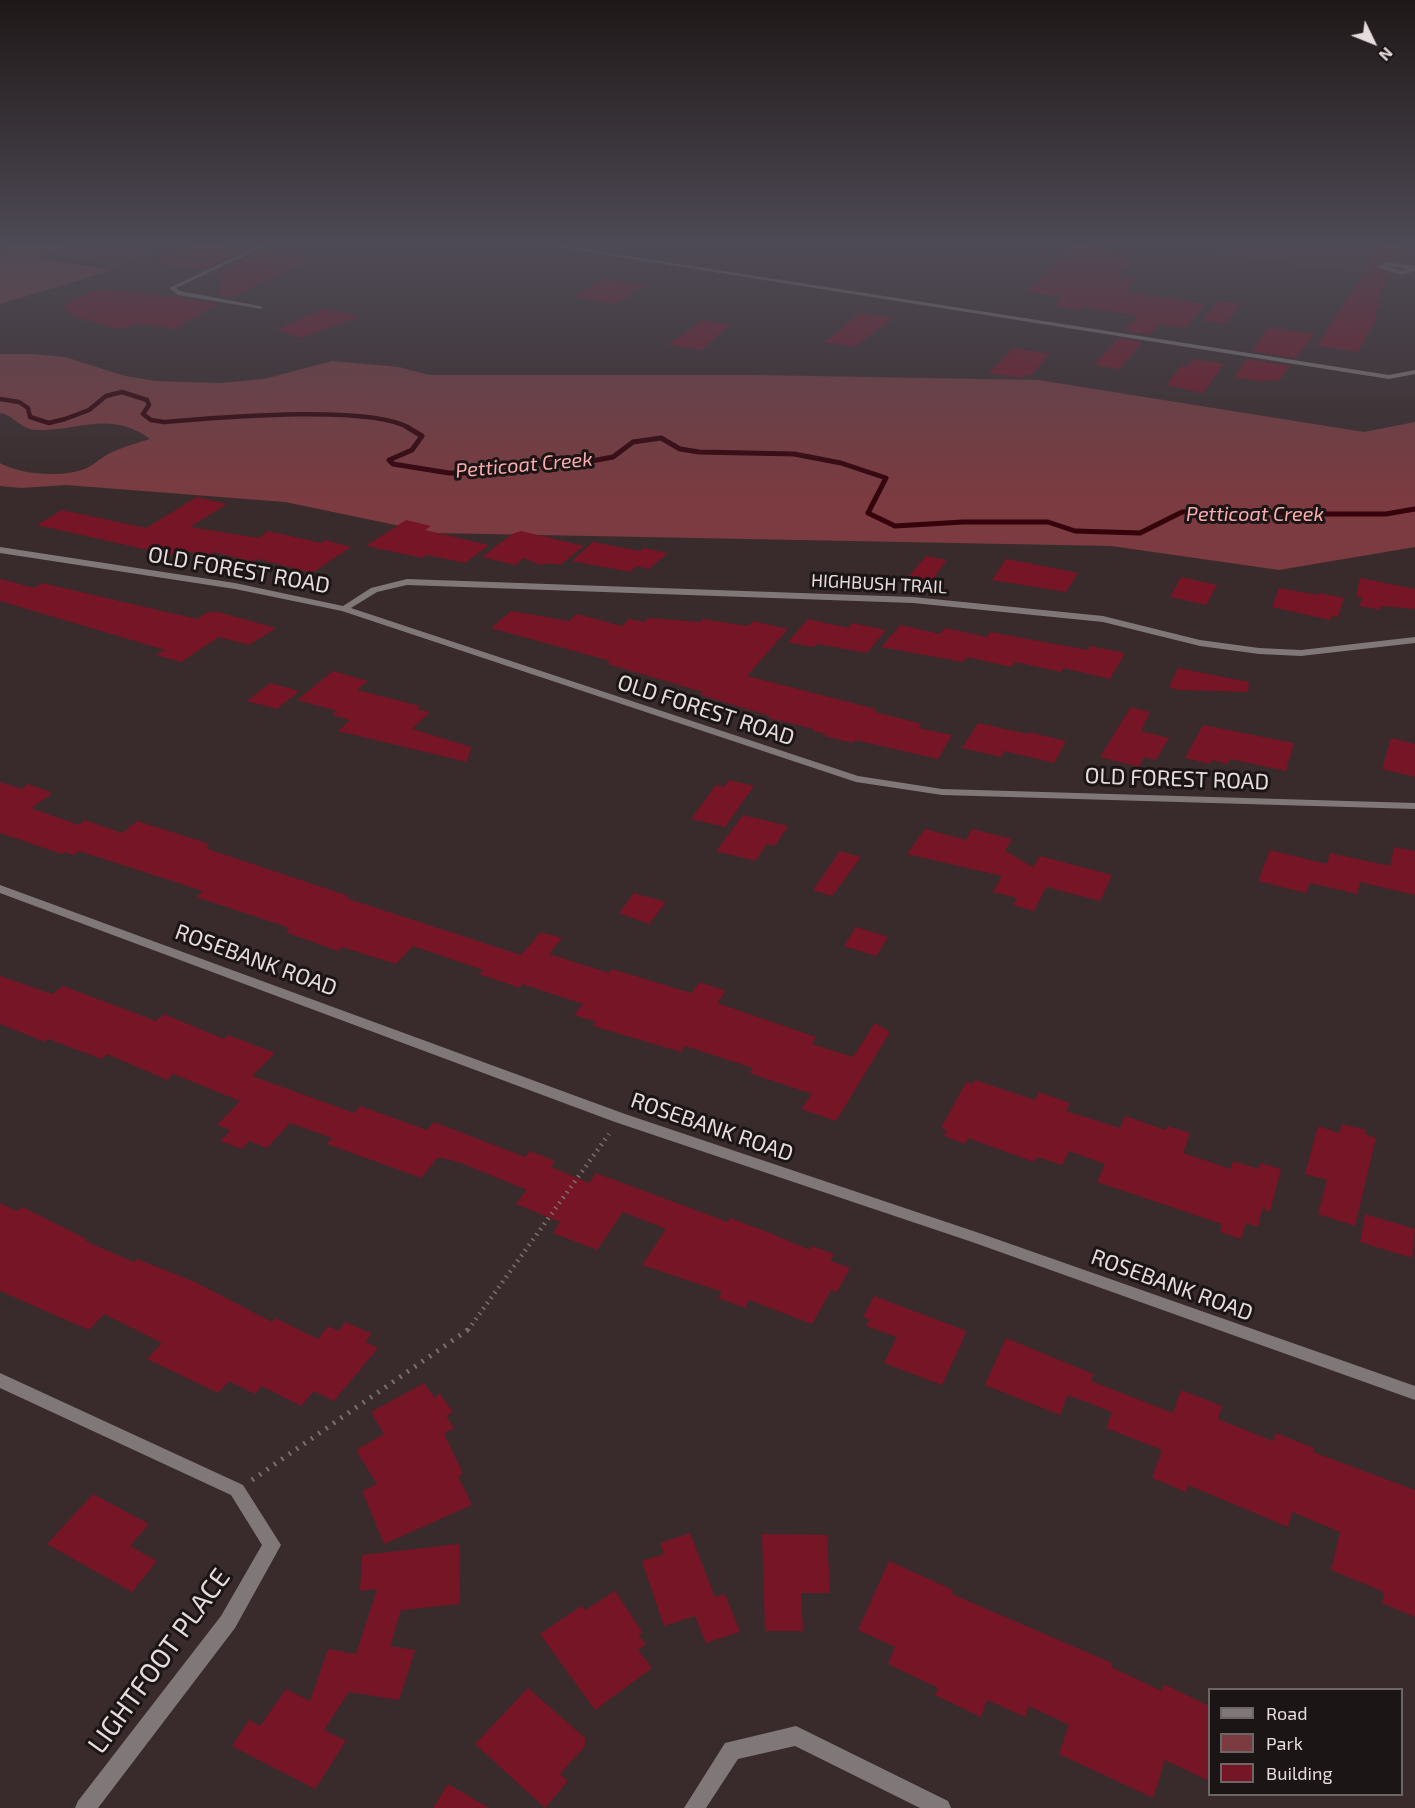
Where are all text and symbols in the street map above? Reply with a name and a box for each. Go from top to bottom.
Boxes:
north arrow [1343,12,1403,72]
text: N [1376,44,1397,65]
water label: Petticoat Creek [454,447,594,483]
water label: Petticoat Creek [1186,502,1324,526]
street label: OLD FOREST ROAD [146,541,332,599]
street label: HIGHBUSH TRAIL [810,570,948,598]
street label: OLD FOREST ROAD [614,669,798,751]
street label: OLD FOREST ROAD [1084,763,1270,795]
street label: ROSEBANK ROAD [172,918,340,1002]
street label: ROSEBANK ROAD [627,1087,797,1167]
street label: ROSEBANK ROAD [1088,1243,1256,1327]
street label: LIGHTFOOT PLACE [81,1562,237,1760]
legend [1208,1688,1403,1796]
text: Road [1266,1702,1307,1724]
text: Park [1266,1732,1303,1754]
text: Building [1266,1762,1333,1784]

